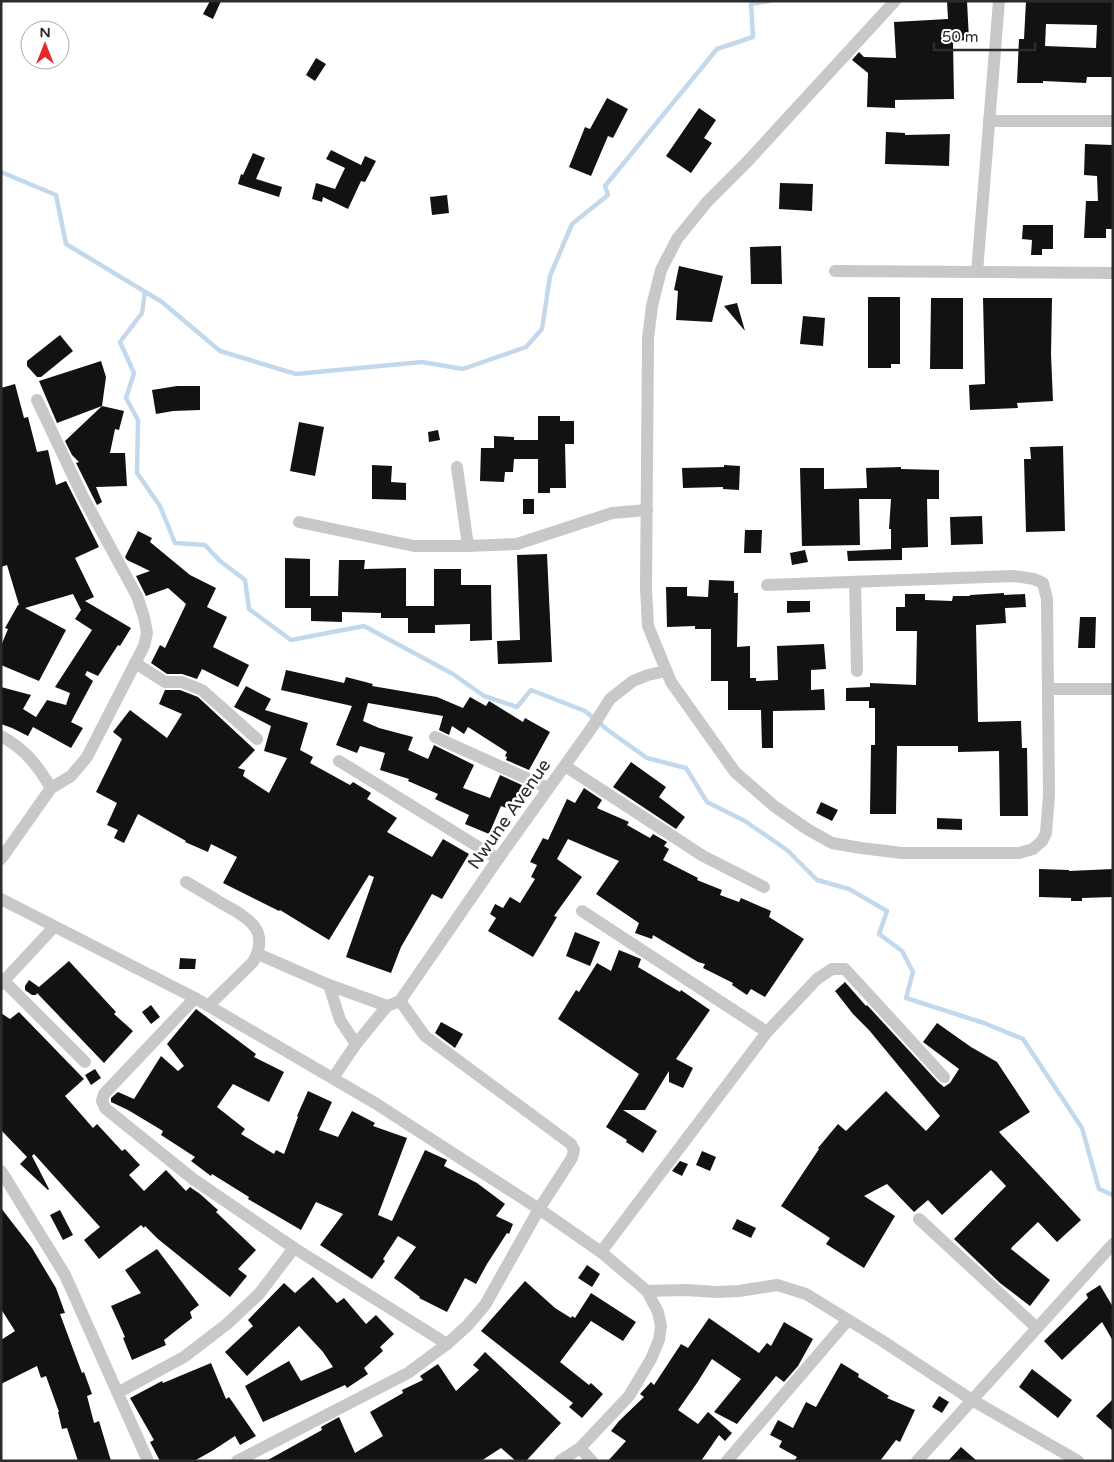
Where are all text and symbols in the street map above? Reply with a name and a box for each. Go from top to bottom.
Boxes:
north arrow [20,20,70,70]
scale bar [934,20,1035,52]
text: N [39,24,51,41]
text: 50 m [942,28,979,46]
street label: Nwune Avenue [463,755,555,873]

